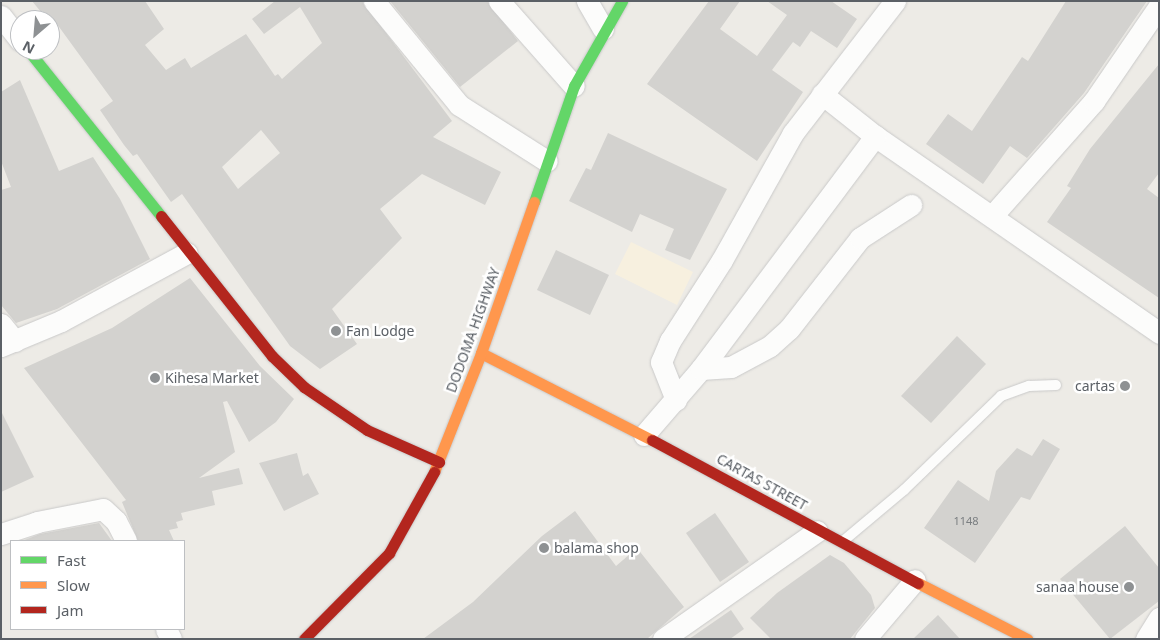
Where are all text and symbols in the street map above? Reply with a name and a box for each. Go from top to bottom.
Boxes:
north arrow [10,10,60,60]
text: N [19,37,38,59]
street label: DODOMA HIGHWAY [443,265,503,395]
place label: Fan Lodge [346,323,414,339]
marker: Fan Lodge [330,325,342,337]
place label: Kihesa Market [165,370,259,386]
marker: Kihesa Market [149,372,161,384]
place label: cartas [1075,378,1115,394]
marker: cartas [1119,380,1131,392]
street label: CARTAS STREET [714,450,810,514]
house number: 1148 [953,514,979,528]
legend [10,540,185,630]
place label: balama shop [554,540,639,556]
marker: balama shop [538,542,550,554]
text: Fast [57,550,86,570]
text: Slow [57,575,90,595]
place label: sanaa house [1036,579,1119,595]
marker: sanaa house [1123,581,1135,593]
text: Jam [57,600,84,620]

